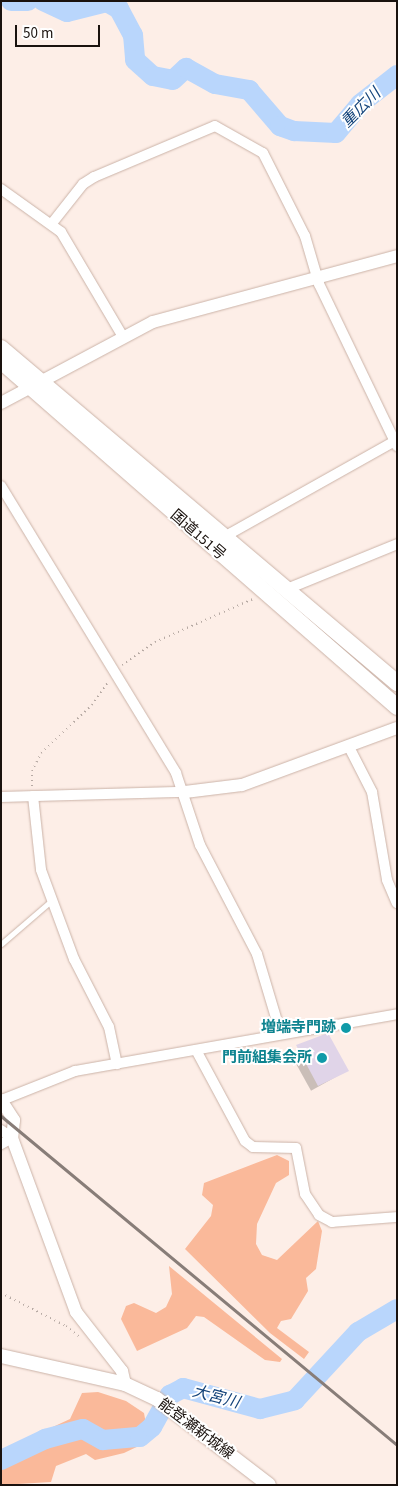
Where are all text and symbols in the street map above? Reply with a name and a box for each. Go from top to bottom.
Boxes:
scale bar [18,15,102,47]
text: 50 m [23,23,53,44]
water label: 重広川 [337,84,385,132]
street label: 国道151号 [167,506,229,564]
place label: 増端寺門跡 [261,1019,336,1037]
marker: 増端寺門跡 [340,1022,352,1034]
place label: 門前組集会所 [222,1049,312,1067]
marker: 門前組集会所 [316,1052,328,1064]
water label: 大宮川 [190,1382,242,1412]
street label: 能登瀬新城線 [155,1395,237,1463]

